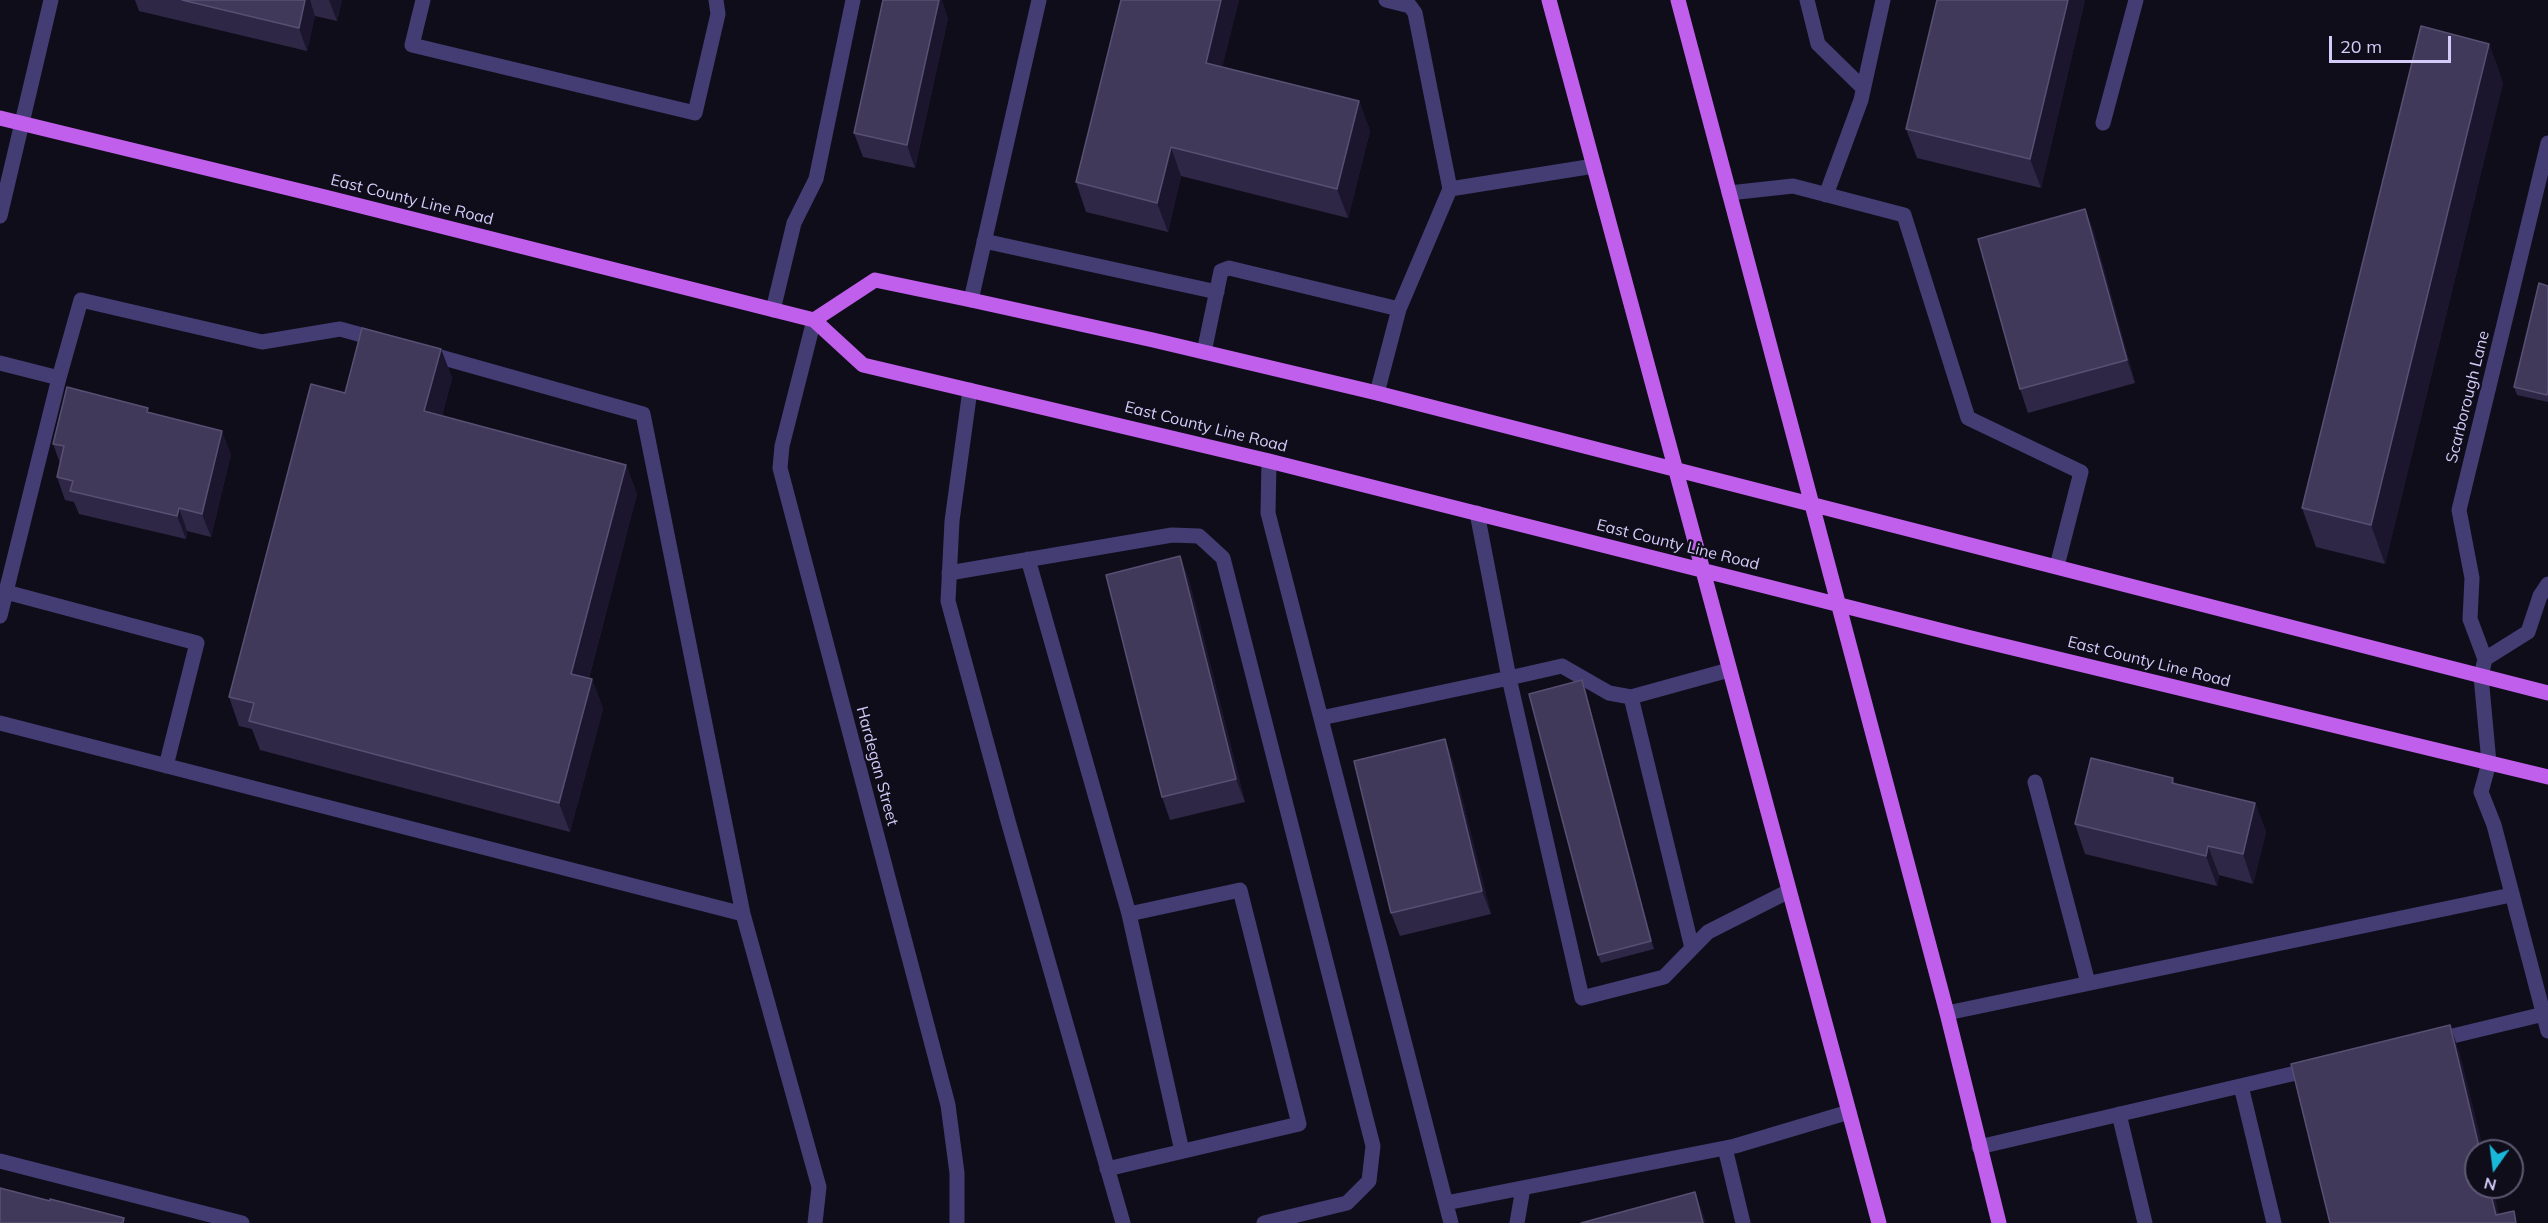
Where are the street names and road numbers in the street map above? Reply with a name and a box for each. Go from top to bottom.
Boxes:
street label: East County Line Road [329,170,495,230]
street label: Scarborough Lane [2442,329,2494,465]
street label: East County Line Road [1123,397,1289,457]
street label: East County Line Road [1595,515,1761,575]
street label: East County Line Road [2066,632,2232,692]
street label: Hardegan Street [852,704,902,828]

